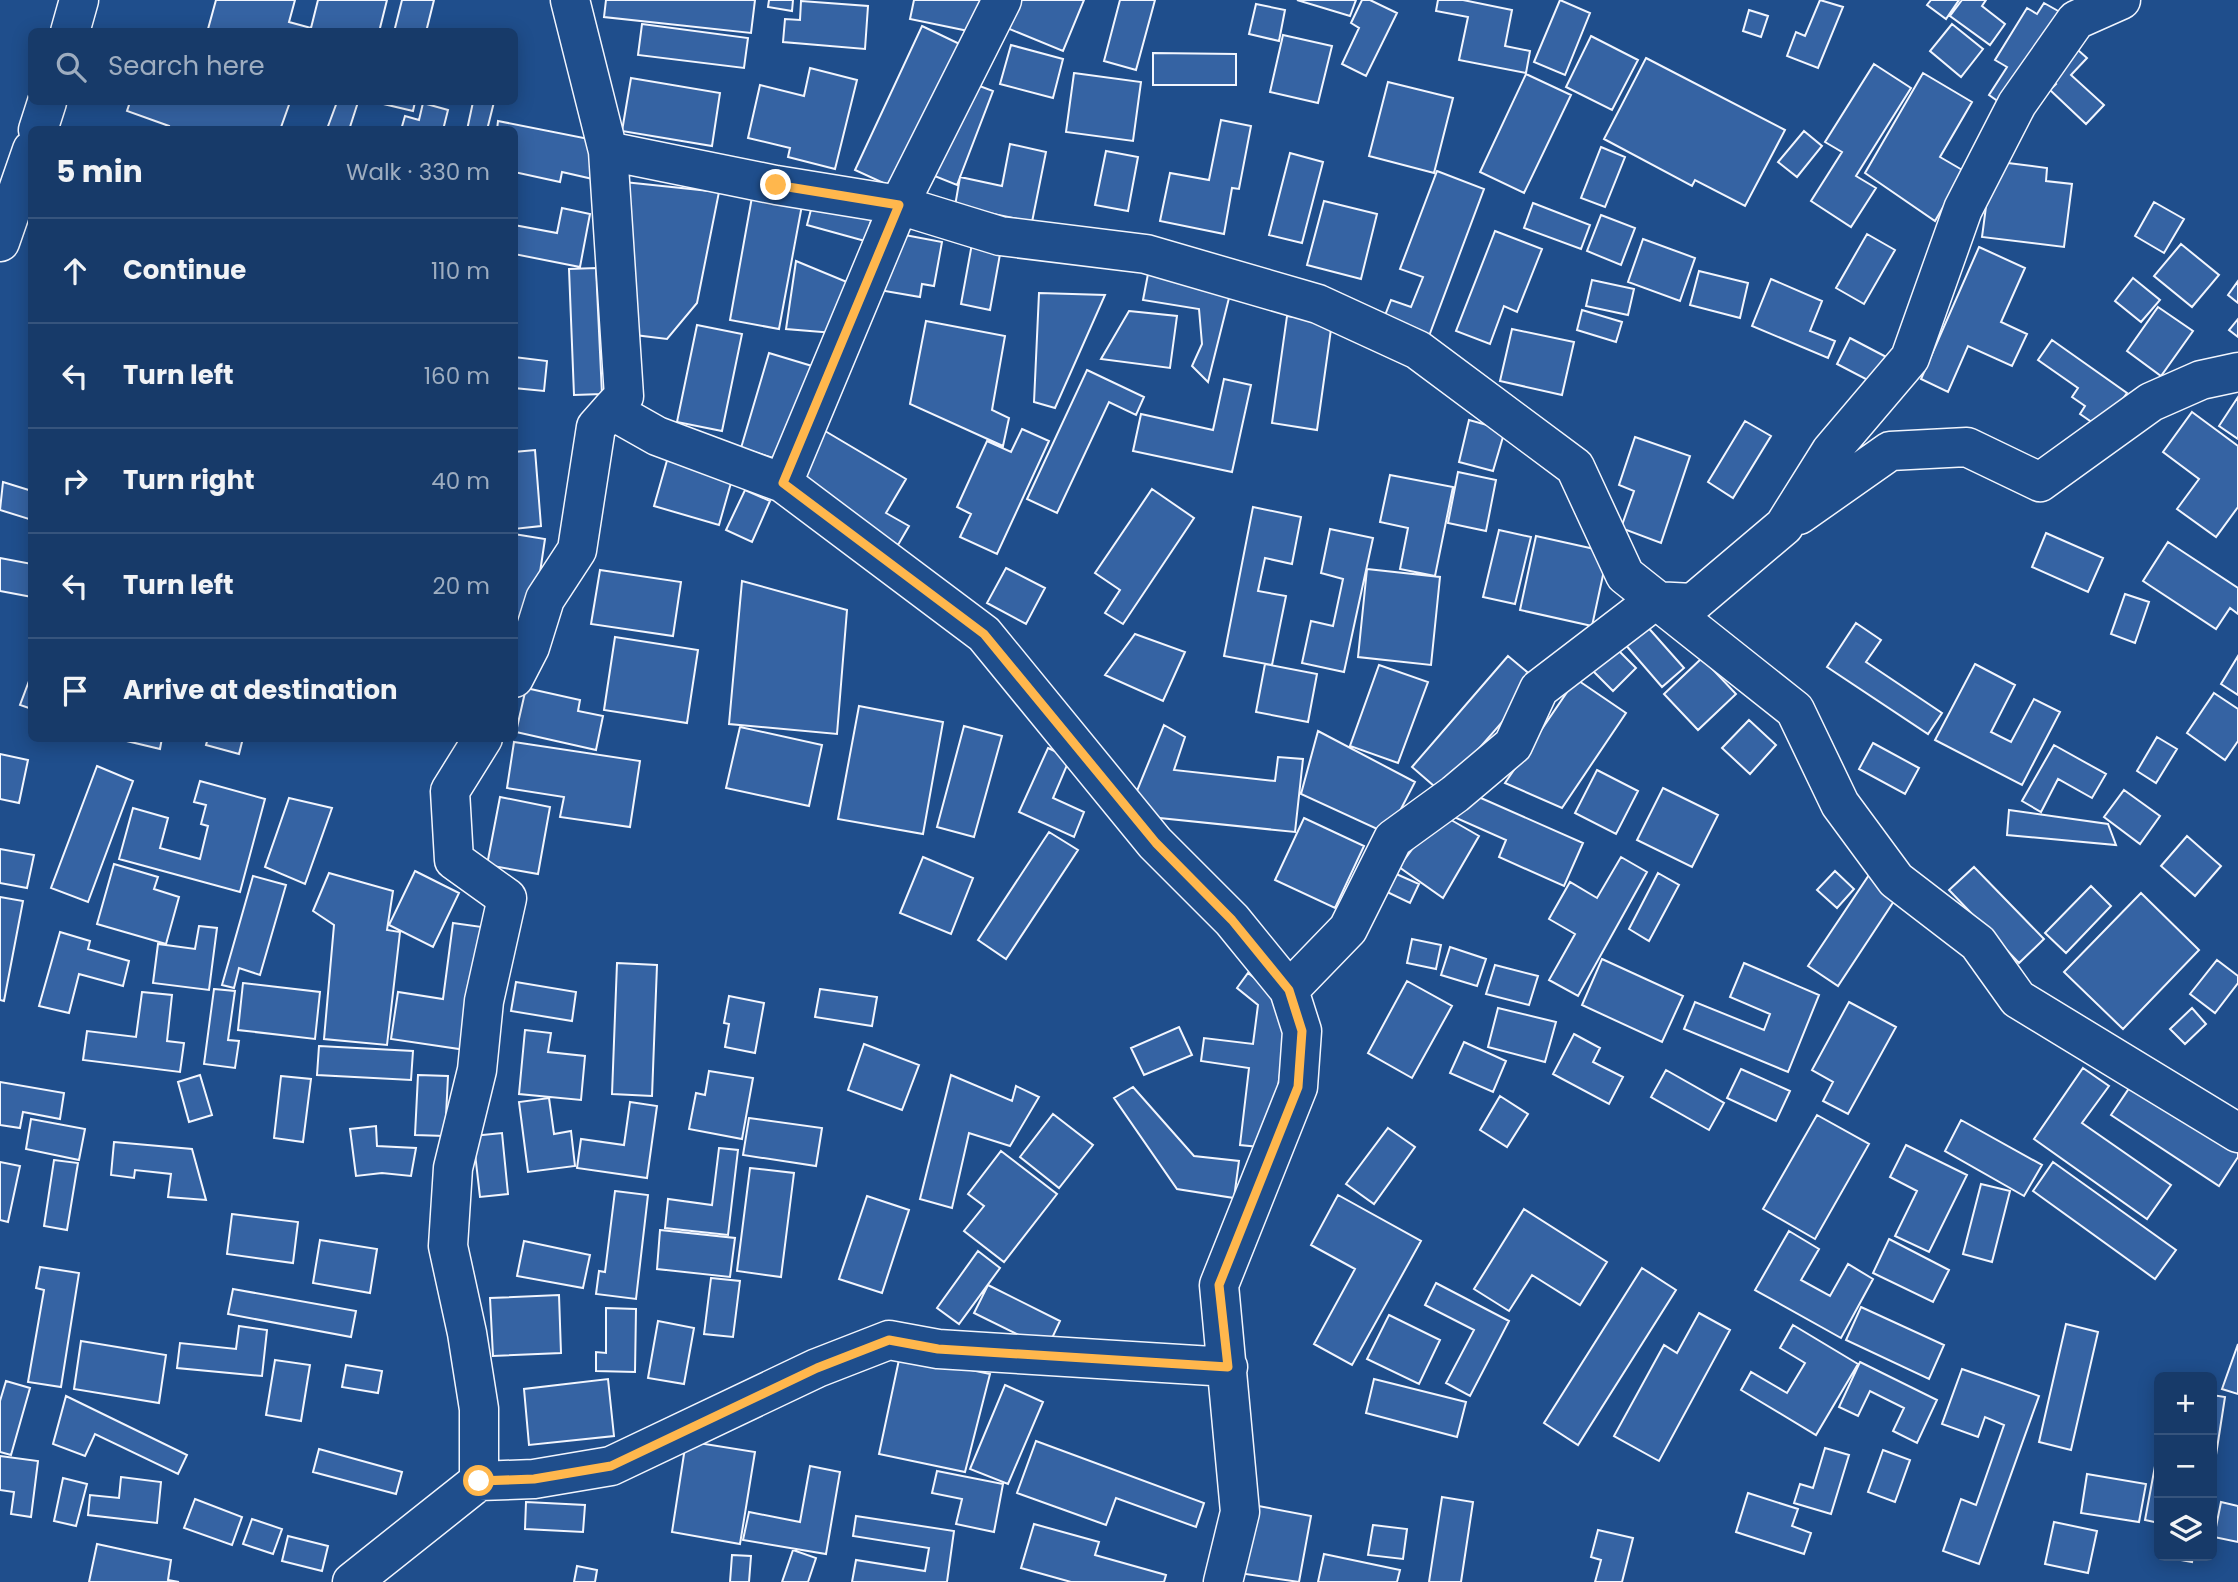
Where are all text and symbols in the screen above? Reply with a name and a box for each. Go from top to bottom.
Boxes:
search box [28,28,518,105]
icon: search [52,48,90,86]
text: Search here [108,48,265,84]
text: 5 min [56,150,143,193]
text: Walk · 330 m [346,156,490,188]
route end [760,169,791,200]
icon: ahead [56,252,94,290]
text: Continue [123,252,246,288]
text: 110 m [431,255,490,287]
icon: left [56,357,94,395]
text: Turn left [123,357,234,393]
text: 160 m [424,360,490,392]
icon: right [56,462,94,500]
text: Turn right [123,462,255,498]
text: 40 m [431,465,490,497]
icon: left [56,567,94,605]
text: Turn left [123,567,234,603]
text: 20 m [432,570,490,602]
icon: arrive [56,672,94,710]
text: Arrive at destination [123,672,398,708]
map controls [2154,1372,2217,1561]
button: + [2154,1372,2217,1435]
button: − [2154,1435,2217,1498]
route start [463,1465,494,1496]
button: layers [2154,1498,2217,1561]

